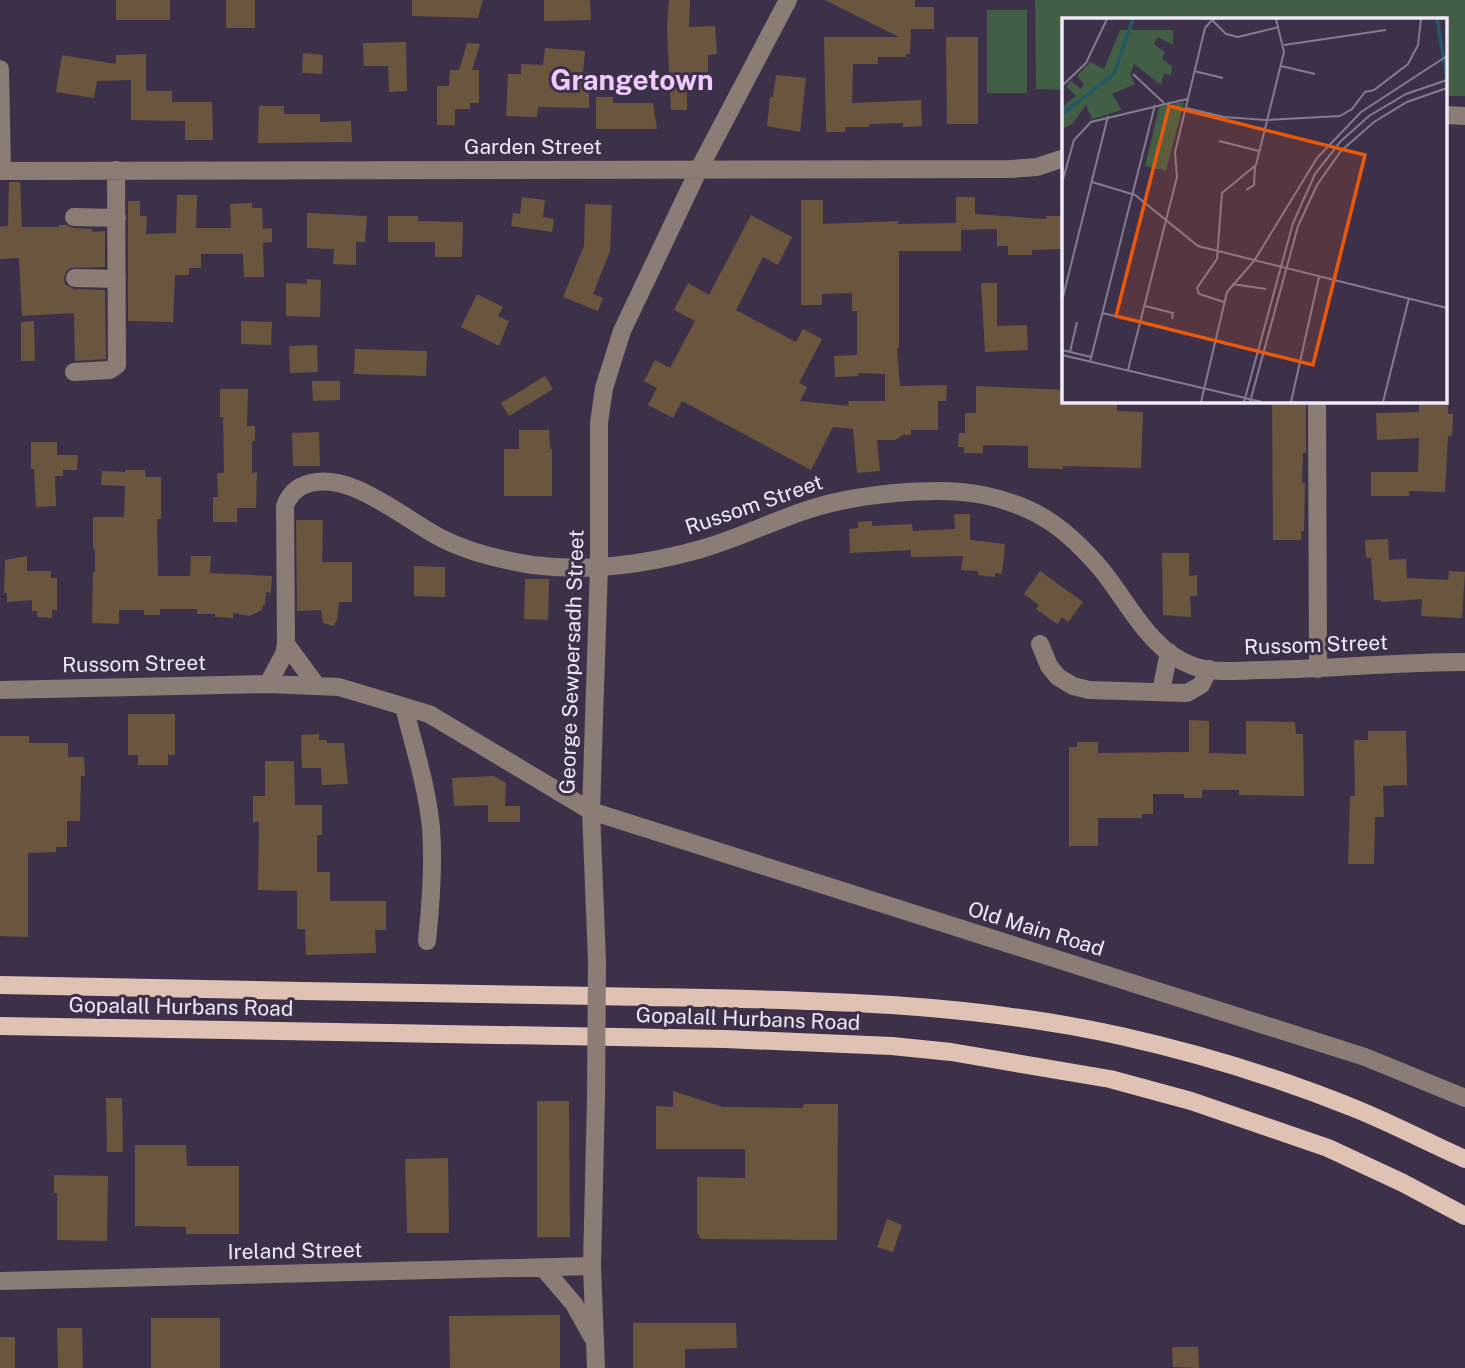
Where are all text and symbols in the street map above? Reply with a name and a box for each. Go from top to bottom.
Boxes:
inset map [1062,18,1448,402]
district label: Grangetown [550,63,714,96]
street label: Garden Street [464,134,602,159]
street label: Russom Street [682,469,826,540]
street label: George Sewpersadh Street [554,529,589,795]
street label: Russom Street [1244,629,1388,660]
street label: Russom Street [62,650,206,677]
street label: Old Main Road [965,896,1107,961]
street label: Gopalall Hurbans Road [68,992,294,1021]
street label: Gopalall Hurbans Road [635,1002,861,1035]
street label: Ireland Street [227,1237,363,1264]

